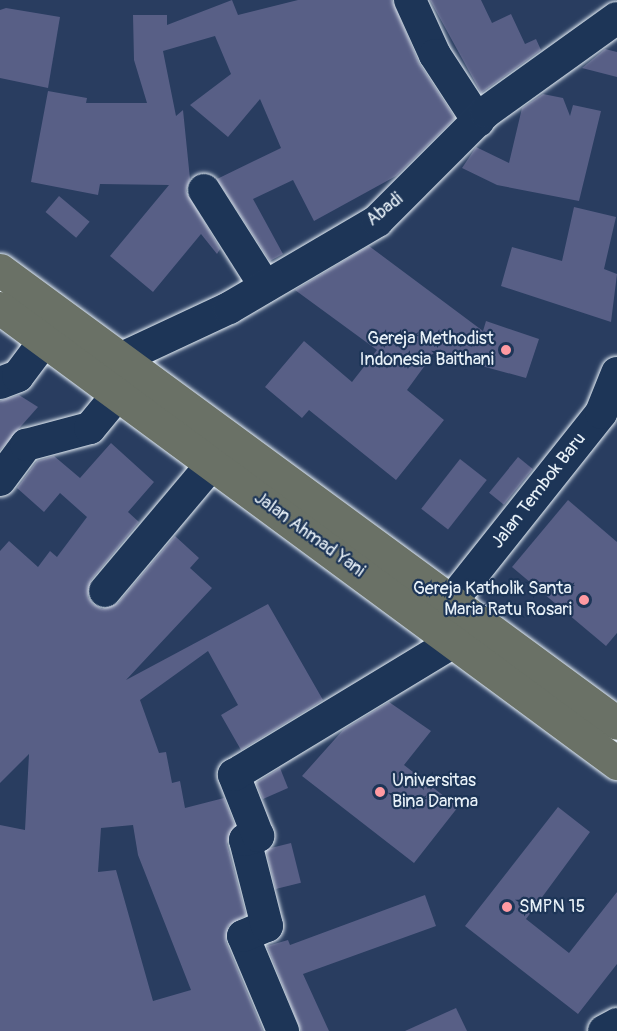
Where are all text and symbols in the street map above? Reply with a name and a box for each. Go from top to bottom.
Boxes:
street label: Abadi [362,189,408,231]
place label: Gereja Methodist Indonesia Baithani [360,329,494,372]
marker: Gereja Methodist Indonesia Baithani [499,343,513,357]
street label: Jalan Tembok Baru [487,429,591,553]
street label: Jalan Ahmad Yani [250,488,368,582]
place label: Gereja Katholik Santa Maria Ratu Rosari [413,579,572,622]
marker: Gereja Katholik Santa Maria Ratu Rosari [577,593,591,607]
place label: Universitas Bina Darma [392,771,478,814]
marker: Universitas Bina Darma [373,785,387,799]
place label: SMPN 15 [519,896,585,918]
marker: SMPN 15 [500,900,514,914]

